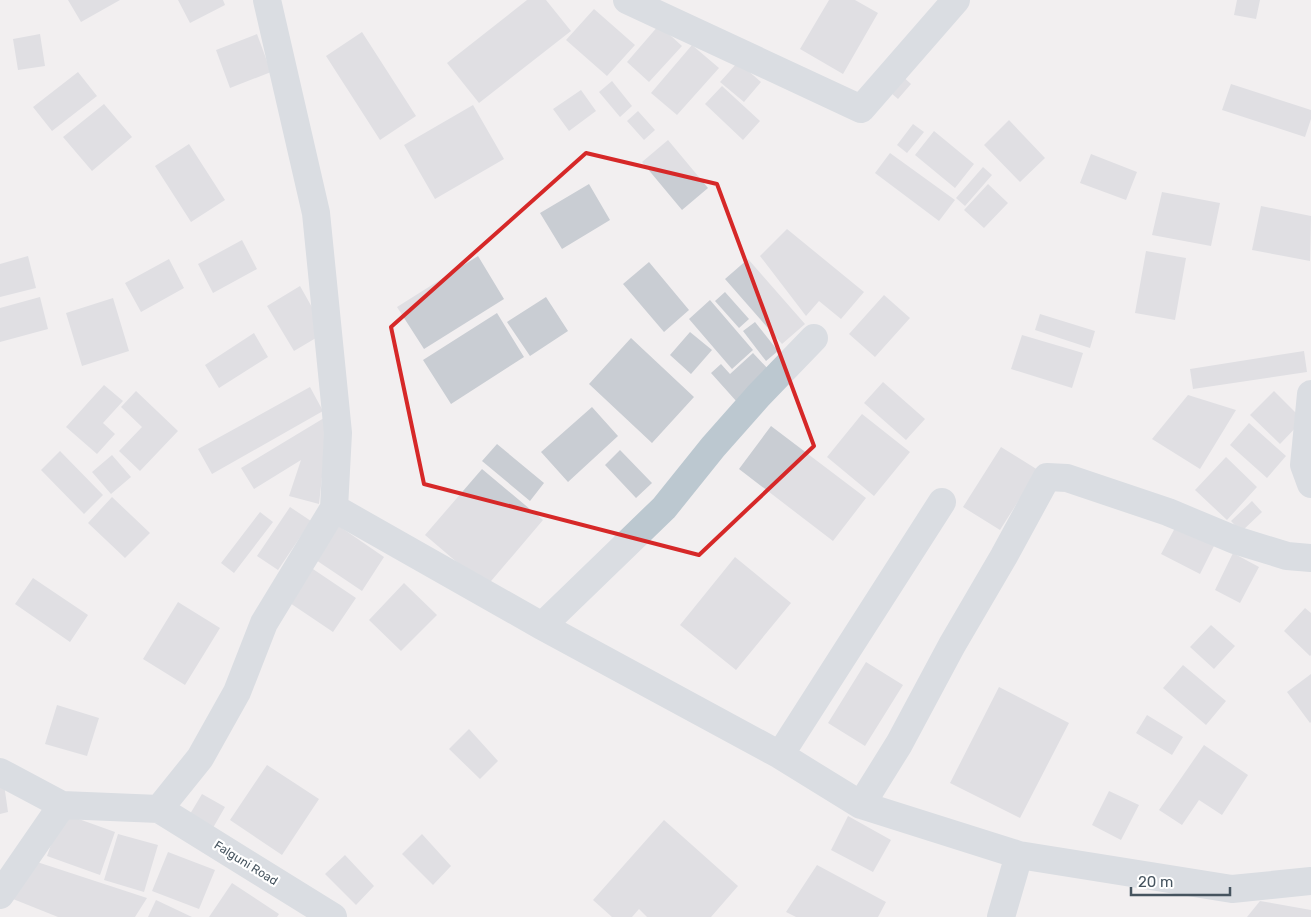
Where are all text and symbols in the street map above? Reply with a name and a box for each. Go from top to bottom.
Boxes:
street label: Falguni Road [212,838,280,888]
scale bar [1131,864,1230,896]
text: 20 m [1138,873,1173,891]

